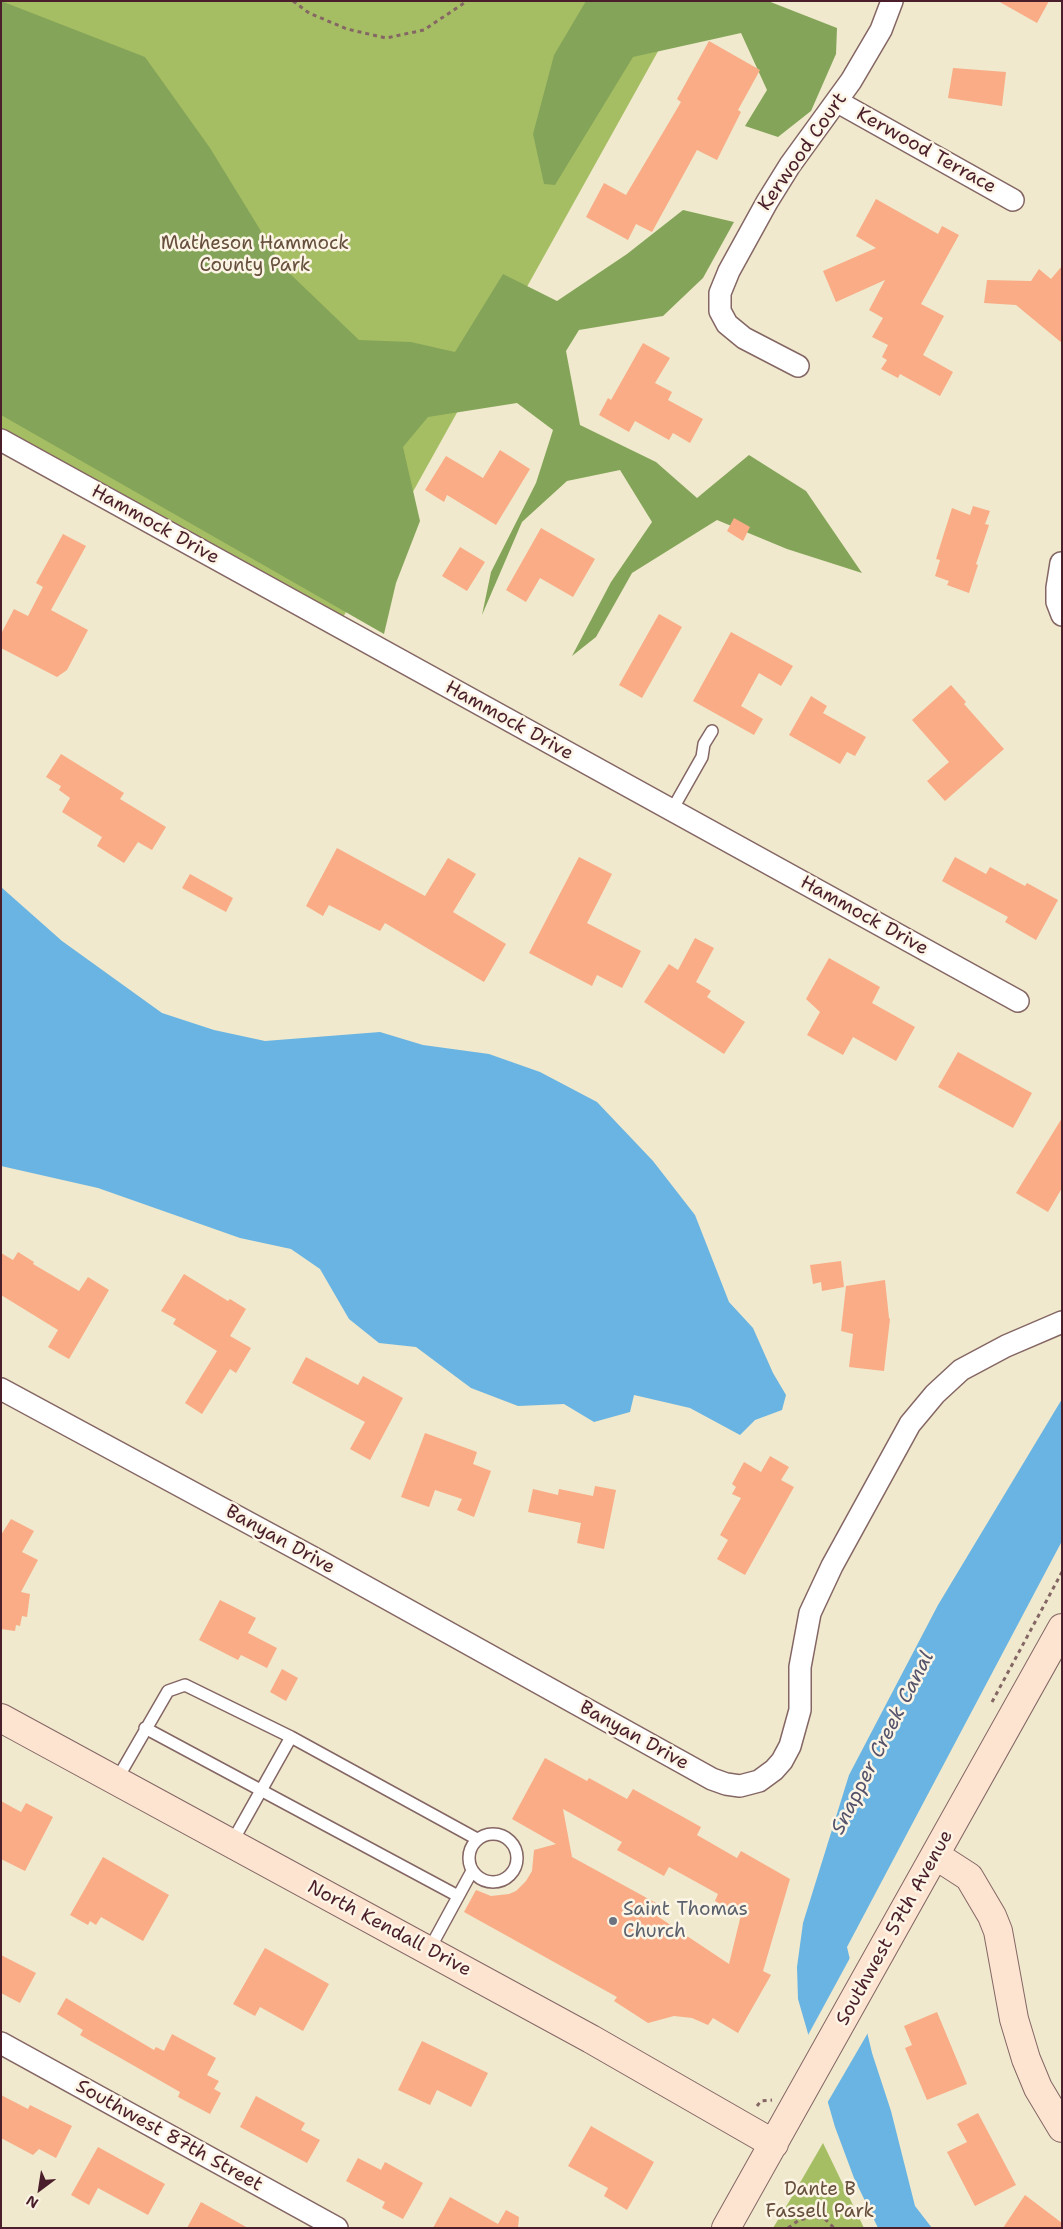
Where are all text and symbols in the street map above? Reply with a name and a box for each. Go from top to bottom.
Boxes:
street label: Kerwood Court [754,89,852,215]
street label: Kerwood Terrace [852,103,1000,199]
park label: Matheson Hammock County Park [161,233,349,277]
street label: Hammock Drive [87,480,223,570]
street label: Hammock Drive [441,676,577,766]
street label: Hammock Drive [796,871,932,961]
street label: Banyan Drive [221,1501,339,1579]
water label: Snapper Creek Canal [826,1648,940,1838]
street label: Banyan Drive [575,1697,693,1775]
street label: Southwest 57th Avenue [832,1826,958,2030]
street label: North Kendall Drive [303,1876,475,1982]
place label: Saint Thomas Church [623,1899,748,1943]
marker: Saint Thomas Church [607,1915,619,1927]
street label: Southwest 87th Street [72,2075,266,2197]
north arrow [15,2164,65,2214]
park label: Dante B Fassell Park [766,2179,874,2223]
text: N [23,2191,42,2212]

